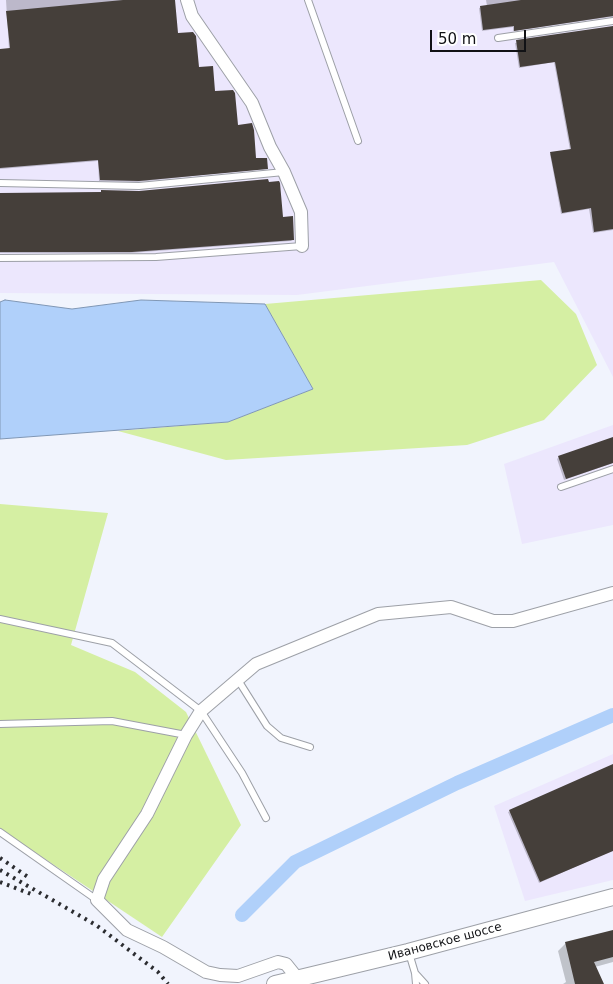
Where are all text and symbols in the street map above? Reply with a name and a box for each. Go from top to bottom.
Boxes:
scale bar [433,20,529,52]
text: 50 m [438,30,476,48]
street label: Ивановское шоссе [387,920,503,964]

